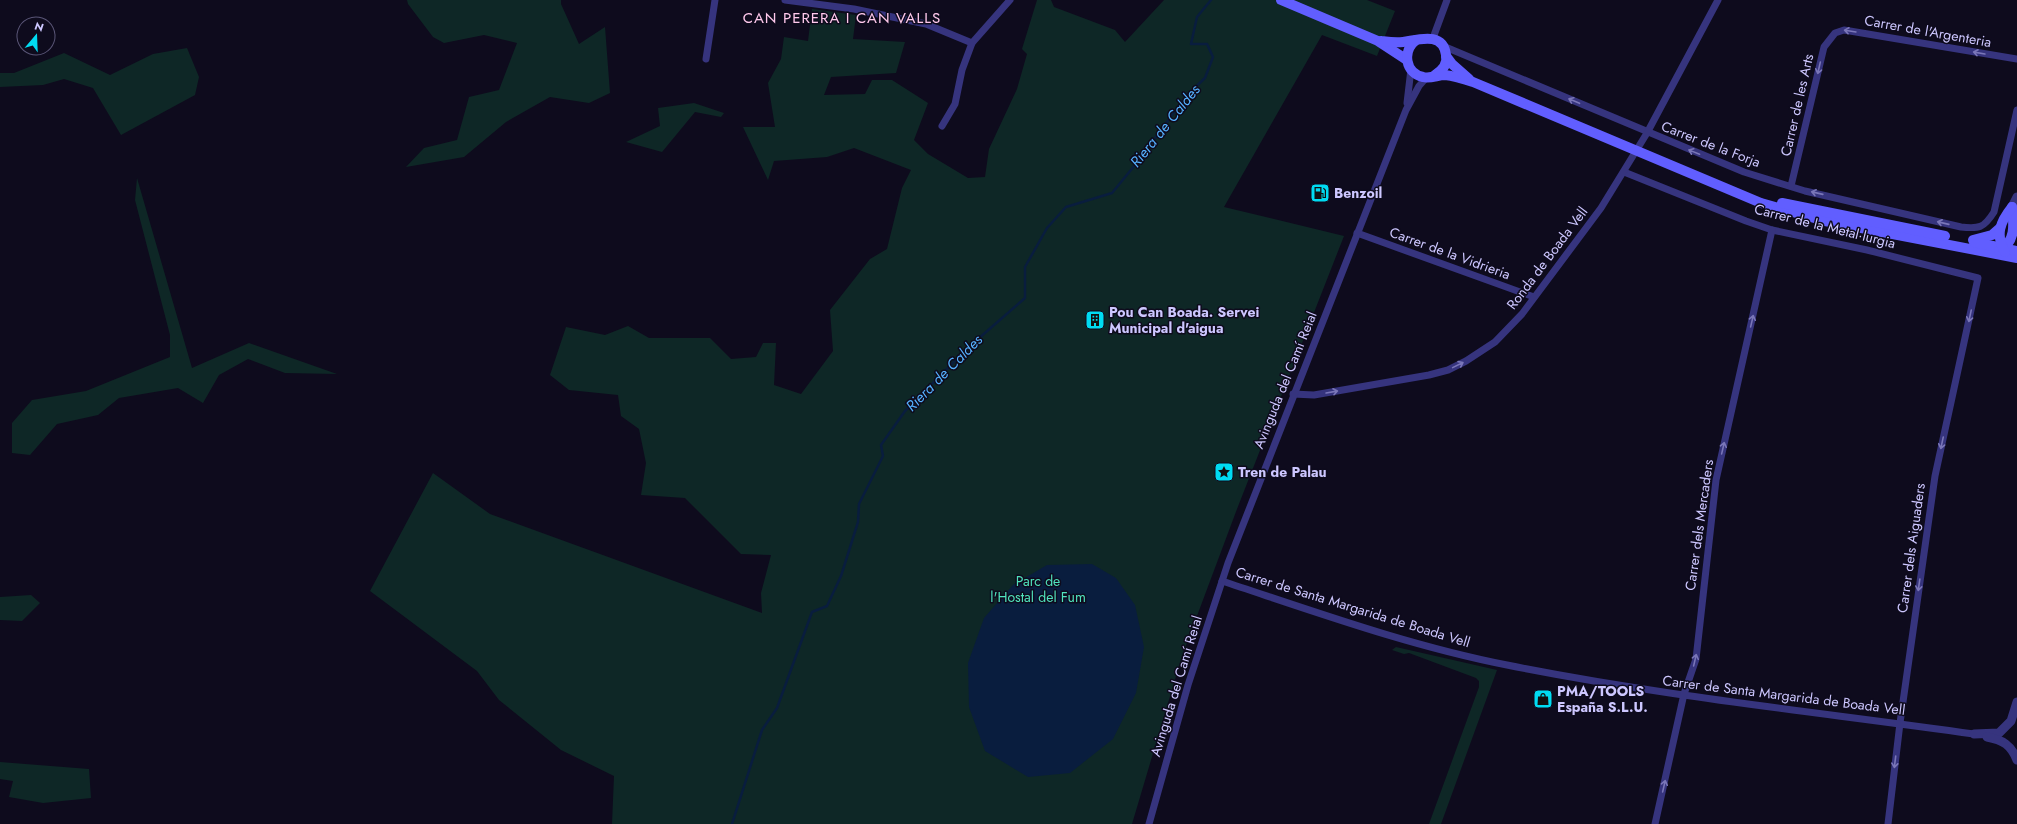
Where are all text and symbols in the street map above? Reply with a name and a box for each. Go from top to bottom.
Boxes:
district label: CAN PERERA I CAN VALLS [743,7,941,29]
street label: Carrer de l'Argenteria [1863,10,1993,52]
north arrow [16,16,56,56]
text: N [33,18,46,36]
one-way arrow [1844,27,1857,35]
one-way arrow [1972,48,1985,56]
street label: Carrer de les Arts [1775,51,1819,158]
one-way arrow [1815,61,1822,74]
water label: Riera de Caldes [1125,80,1205,172]
one-way arrow [1569,97,1581,105]
street label: Carrer de la Forja [1659,116,1763,172]
one-way arrow [1688,147,1700,155]
fuel station icon: Benzoil [1309,182,1331,204]
place label: Benzoil [1334,183,1382,203]
one-way arrow [1811,189,1824,197]
street label: Carrer de la Metal·lurgia [1752,199,1898,253]
street label: Ronda de Boada Vell [1502,202,1592,314]
one-way arrow [1937,219,1950,227]
street label: Carrer de la Vidrieria [1387,222,1513,284]
place label: Pou Can Boada. Servei Municipal d'aigua [1109,302,1260,338]
street label: Avinguda del Camí Reial [1248,308,1322,452]
building icon: Pou Can Boada. Servei Municipal d'aigua [1084,309,1106,331]
one-way arrow [1965,309,1973,322]
one-way arrow [1748,315,1756,328]
water label: Riera de Caldes [901,329,988,416]
one-way arrow [1452,361,1464,368]
one-way arrow [1325,388,1338,396]
one-way arrow [1937,436,1945,449]
one-way arrow [1720,442,1727,455]
street label: Carrer dels Mercaders [1680,458,1718,592]
place icon: Tren de Palau [1213,461,1235,483]
place label: Tren de Palau [1238,462,1327,482]
street label: Carrer dels Aiguaders [1892,482,1930,614]
street label: Carrer de Santa Margarida de Boada Vell [1233,562,1473,652]
park label: Parc de l'Hostal del Fum [990,571,1086,607]
one-way arrow [1915,578,1923,591]
street label: Avinguda del Camí Reial [1145,613,1207,759]
one-way arrow [1691,654,1699,667]
street label: Carrer de Santa Margarida de Boada Vell [1662,670,1906,720]
place label: PMA/TOOLS España S.L.U. [1557,681,1648,717]
shop icon: PMA/TOOLS España S.L.U. [1532,688,1554,710]
one-way arrow [1891,755,1899,768]
one-way arrow [1660,780,1668,793]

